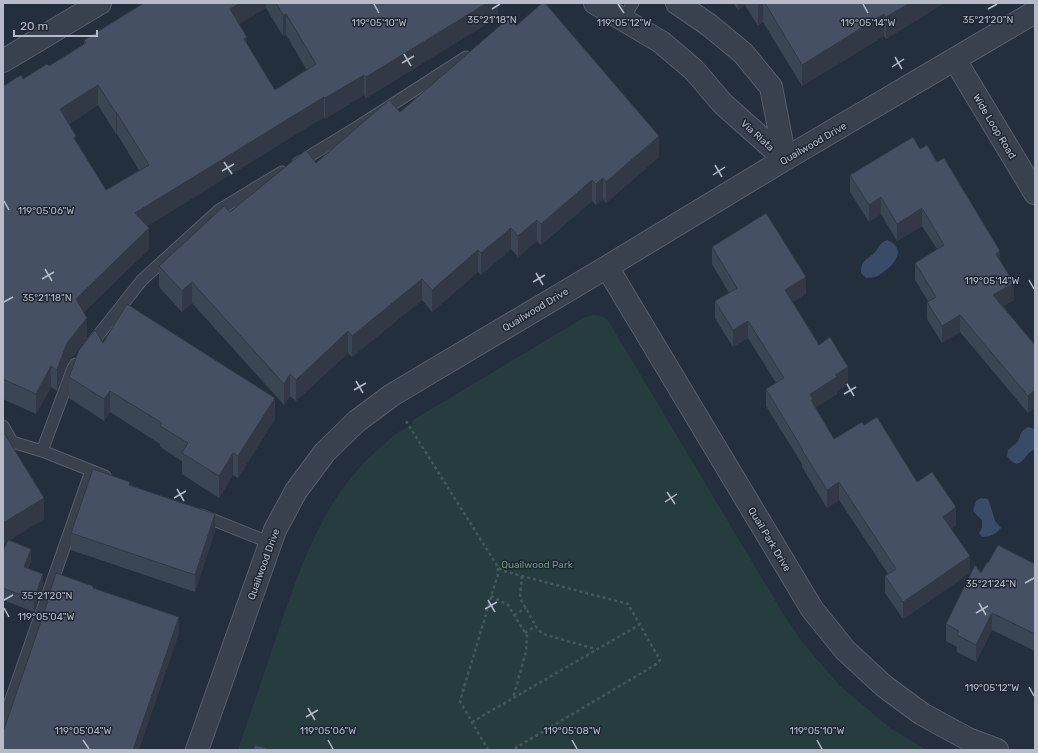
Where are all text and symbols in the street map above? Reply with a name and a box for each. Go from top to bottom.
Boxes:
scale bar [14,12,97,38]
text: 35°21'18"N [467,14,517,26]
text: 35°21'20"N [962,14,1014,26]
text: 119°05'10"W [351,17,407,29]
text: 119°05'12"W [597,17,651,29]
text: 119°05'14"W [841,17,895,29]
text: 20 m [20,19,48,33]
street label: Wide Loop Road [970,92,1018,161]
street label: Via Riata [738,118,776,154]
street label: Quailwood Drive [778,120,849,168]
text: 119°05'06"W [18,205,74,217]
text: 119°05'14"W [965,275,1019,287]
street label: Quailwood Drive [500,285,571,334]
text: 35°21'18"N [22,292,72,304]
street label: Quail Park Drive [745,505,793,574]
street label: Quailwood Drive [245,527,283,602]
park label: Quailwood Park [501,559,574,571]
text: 35°21'24"N [966,578,1016,590]
text: 35°21'20"N [21,590,73,602]
text: 119°05'04"W [18,611,74,623]
text: 119°05'12"W [965,682,1019,694]
text: 119°05'04"W [55,725,111,737]
text: 119°05'06"W [300,725,356,737]
text: 119°05'08"W [543,725,601,737]
text: 119°05'10"W [789,725,845,737]

